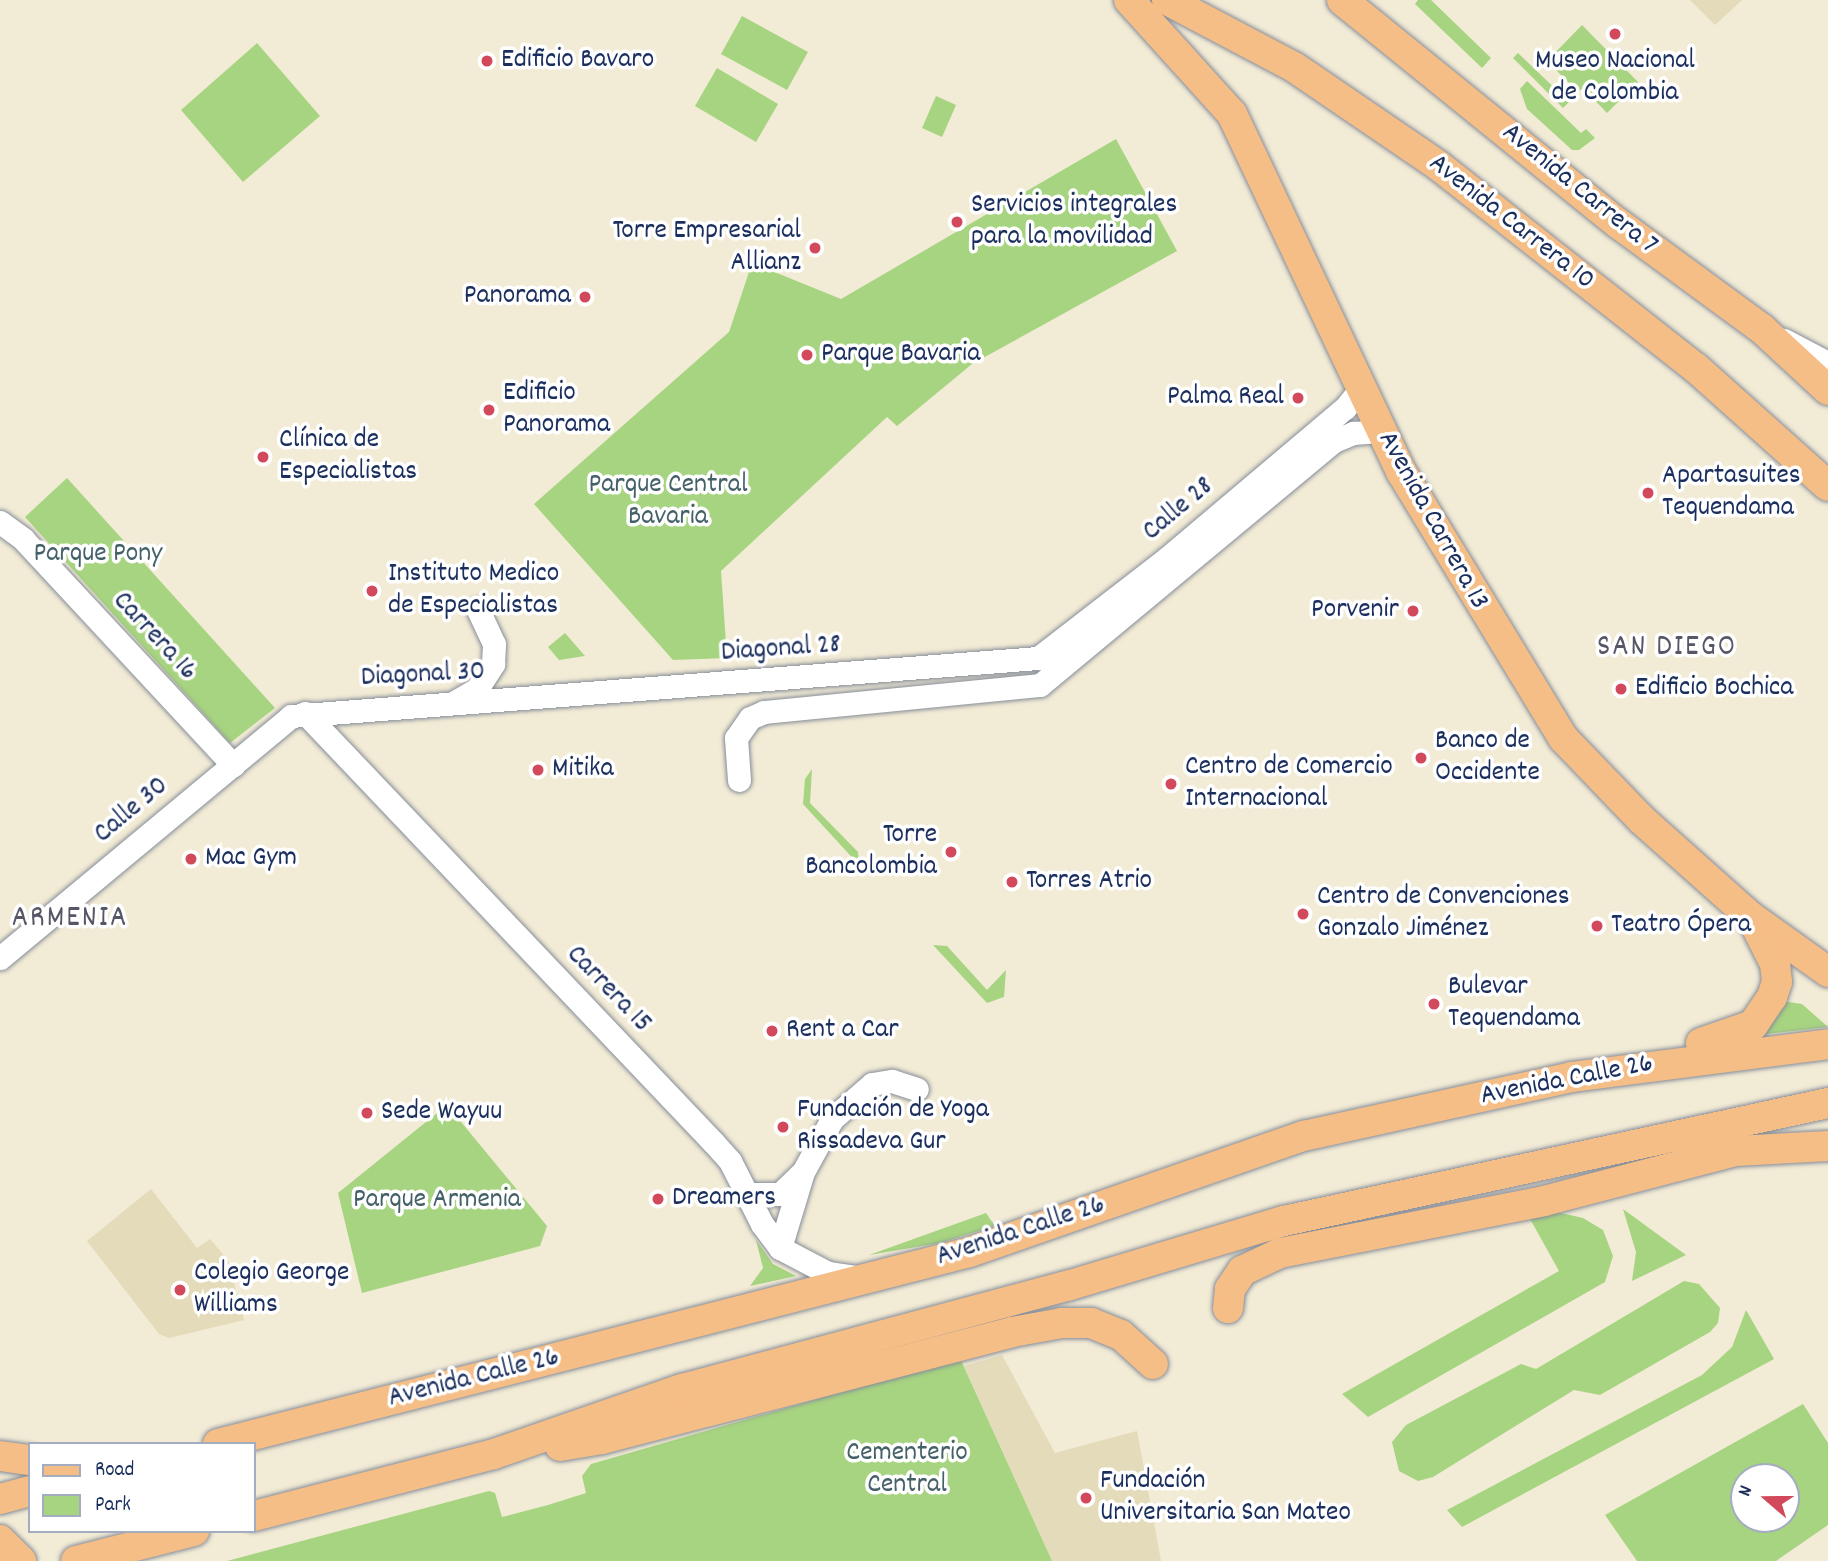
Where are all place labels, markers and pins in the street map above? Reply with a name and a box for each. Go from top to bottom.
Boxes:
marker: Museo Nacional de Colombia [1607,26,1623,42]
place label: Edificio Bavaro [501,44,654,78]
place label: Museo Nacional de Colombia [1535,45,1695,111]
marker: Edificio Bavaro [479,53,495,69]
place label: Servicios integrales para la movilidad [971,189,1177,255]
marker: Servicios integrales para la movilidad [949,214,965,230]
place label: Torre Empresarial Allianz [613,215,801,281]
marker: Torre Empresarial Allianz [807,240,823,256]
place label: Panorama [464,280,571,314]
marker: Panorama [577,289,593,305]
place label: Parque Bavaria [821,338,980,372]
marker: Parque Bavaria [799,347,815,363]
place label: Edificio Panorama [503,377,610,443]
place label: Palma Real [1167,381,1284,415]
marker: Palma Real [1290,390,1306,406]
marker: Edificio Panorama [481,402,497,418]
place label: Clínica de Especialistas [279,424,417,490]
marker: Clínica de Especialistas [253,447,273,467]
place label: Apartasuites Tequendama [1662,460,1801,526]
marker: Apartasuites Tequendama [1640,485,1656,501]
place label: Instituto Medico de Especialistas [388,558,559,624]
marker: Instituto Medico de Especialistas [362,581,382,601]
place label: Porvenir [1311,594,1399,628]
marker: Porvenir [1405,603,1421,619]
place label: Edificio Bochica [1635,672,1793,706]
marker: Edificio Bochica [1613,681,1629,697]
place label: Banco de Occidente [1435,725,1540,791]
marker: Banco de Occidente [1413,750,1429,766]
place label: Centro de Comercio Internacional [1185,751,1393,817]
place label: Mitika [552,753,614,787]
marker: Mitika [530,762,546,778]
marker: Centro de Comercio Internacional [1163,776,1179,792]
place label: Torre Bancolombia [805,819,937,885]
place label: Mac Gym [205,842,297,876]
marker: Torre Bancolombia [943,844,959,860]
marker: Mac Gym [183,851,199,867]
place label: Torres Atrio [1026,865,1152,899]
marker: Torres Atrio [1004,874,1020,890]
place label: Centro de Convenciones Gonzalo Jiménez [1317,881,1570,947]
marker: Centro de Convenciones Gonzalo Jiménez [1295,906,1311,922]
place label: Teatro Ópera [1611,909,1751,943]
marker: Teatro Ópera [1589,918,1605,934]
place label: Bulevar Tequendama [1448,971,1580,1037]
marker: Bulevar Tequendama [1426,996,1442,1012]
place label: Rent a Car [786,1014,899,1048]
marker: Rent a Car [764,1023,780,1039]
place label: Fundación de Yoga Rissadeva Gur [797,1094,989,1160]
place label: Sede Wayuu [381,1096,502,1130]
marker: Sede Wayuu [359,1105,375,1121]
marker: Fundación de Yoga Rissadeva Gur [775,1119,791,1135]
place label: Dreamers [672,1182,776,1216]
marker: Dreamers [650,1191,666,1207]
place label: Colegio George Williams [194,1257,349,1323]
marker: Colegio George Williams [172,1282,188,1298]
place label: Fundación Universitaria San Mateo [1100,1465,1351,1531]
marker: Fundación Universitaria San Mateo [1078,1490,1094,1506]

